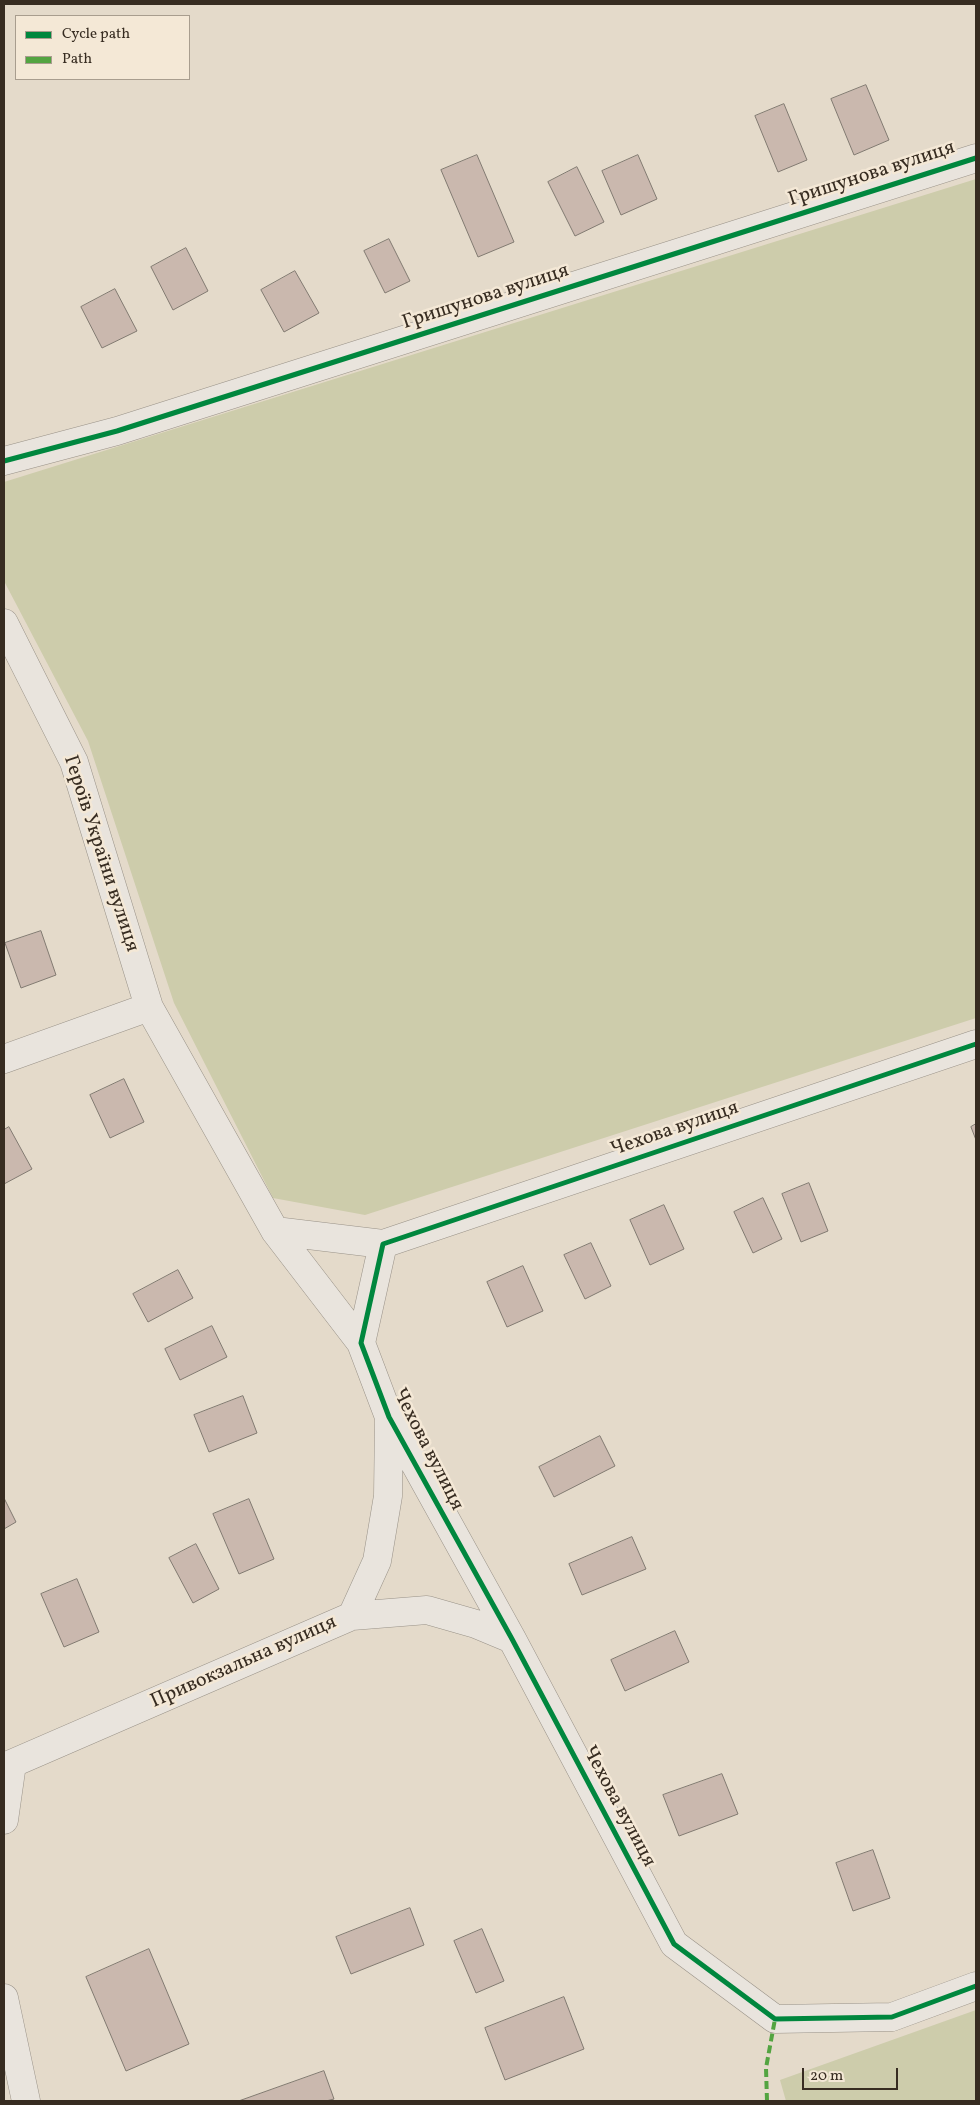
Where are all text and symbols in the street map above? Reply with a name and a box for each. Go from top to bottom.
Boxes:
legend [15,15,190,80]
text: Cycle path [62,24,130,45]
text: Path [62,49,92,70]
street label: Гришунова вулиця [786,137,958,213]
street label: Гришунова вулиця [400,260,572,336]
street label: Героїв України вулиця [57,753,143,955]
street label: Чехова вулиця [608,1097,742,1163]
street label: Чехова вулиця [386,1385,468,1515]
street label: Привокзальна вулиця [147,1611,341,1715]
street label: Чехова вулиця [576,1742,660,1872]
scale bar [805,2058,901,2090]
text: 20 m [810,2066,843,2087]

